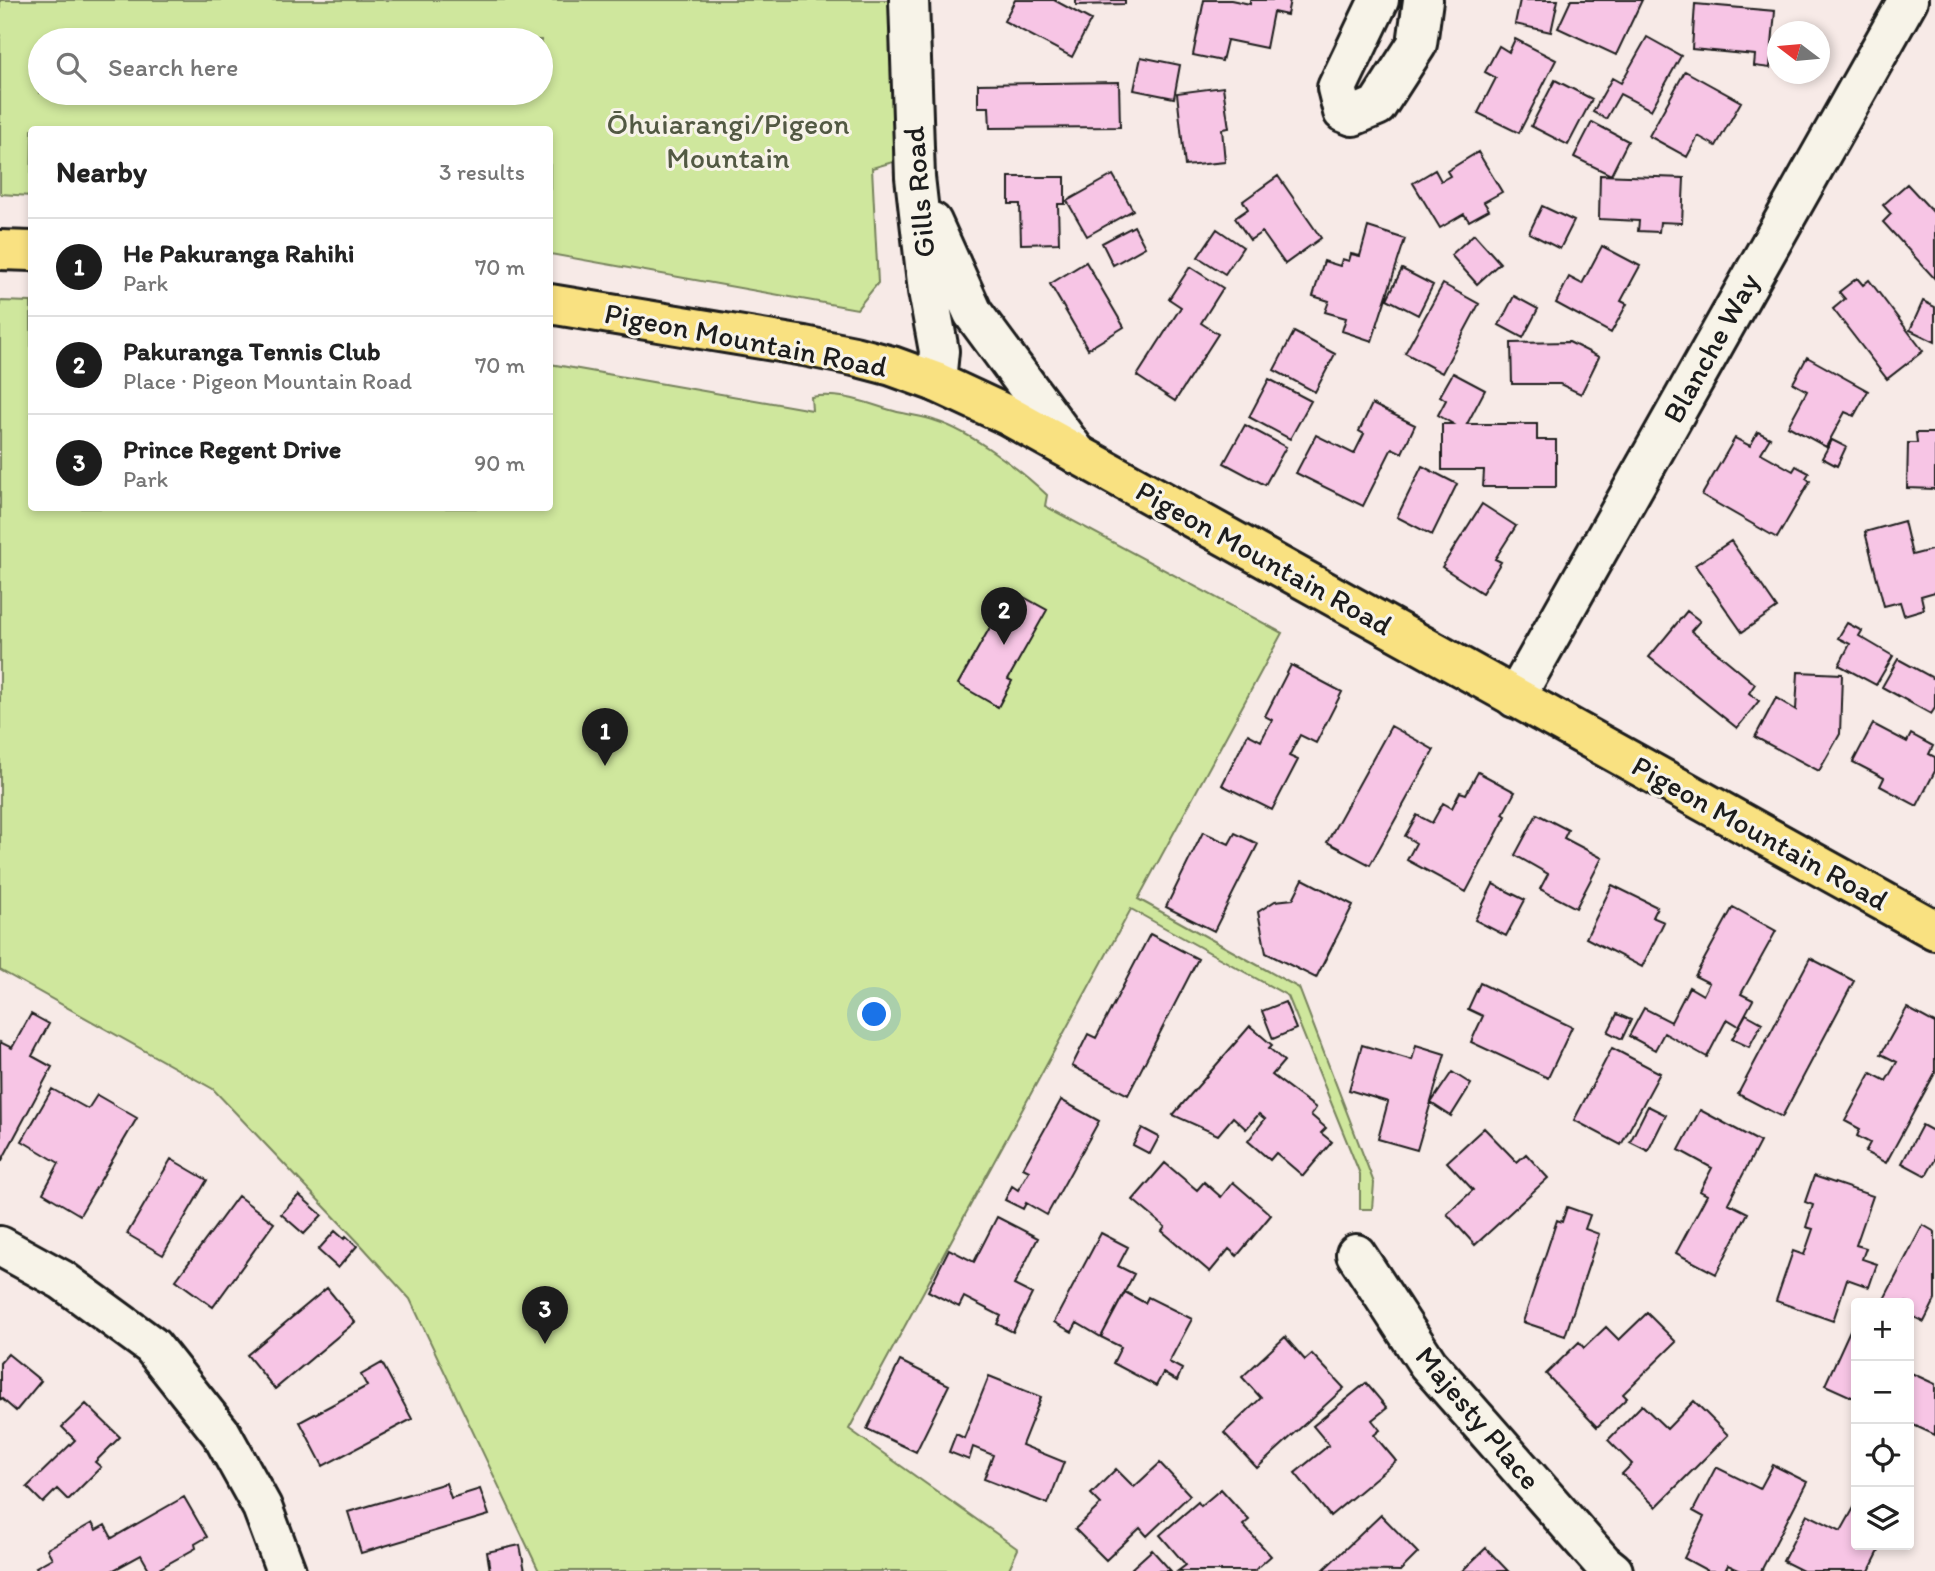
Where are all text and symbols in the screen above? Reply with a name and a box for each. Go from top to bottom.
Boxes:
north arrow [1767,21,1830,84]
search box [28,28,553,105]
icon: search [52,48,90,86]
text: Search here [108,51,238,83]
park label: Ōhuiarangi/Pigeon Mountain [606,105,850,176]
street label: Gills Road [894,124,943,259]
text: Nearby [56,153,147,190]
text: 3 results [439,158,525,186]
text: He Pakuranga Rahihi [123,237,354,269]
text: 1 [74,253,84,281]
text: 70 m [475,253,525,281]
street label: Blanche Way [1654,266,1767,429]
text: Park [123,269,168,297]
street label: Pigeon Mountain Road [602,294,891,385]
text: Pakuranga Tennis Club [123,335,381,367]
text: 2 [73,351,85,379]
text: 70 m [475,351,525,379]
text: Place · Pigeon Mountain Road [123,367,412,395]
text: Prince Regent Drive [123,433,341,465]
text: 3 [73,449,85,477]
text: 90 m [474,449,525,477]
text: Park [123,465,168,493]
street label: Pigeon Mountain Road [1130,472,1399,643]
pin: 2 [981,587,1027,645]
pin: 1 [582,708,628,766]
street label: Pigeon Mountain Road [1626,747,1895,918]
your location [857,997,891,1031]
pin: 3 [522,1286,568,1344]
map controls [1851,1298,1914,1550]
button: + [1851,1298,1914,1361]
street label: Majesty Place [1408,1338,1549,1497]
button: − [1851,1361,1914,1424]
button: locate [1851,1424,1914,1487]
button: layers [1851,1487,1914,1550]

